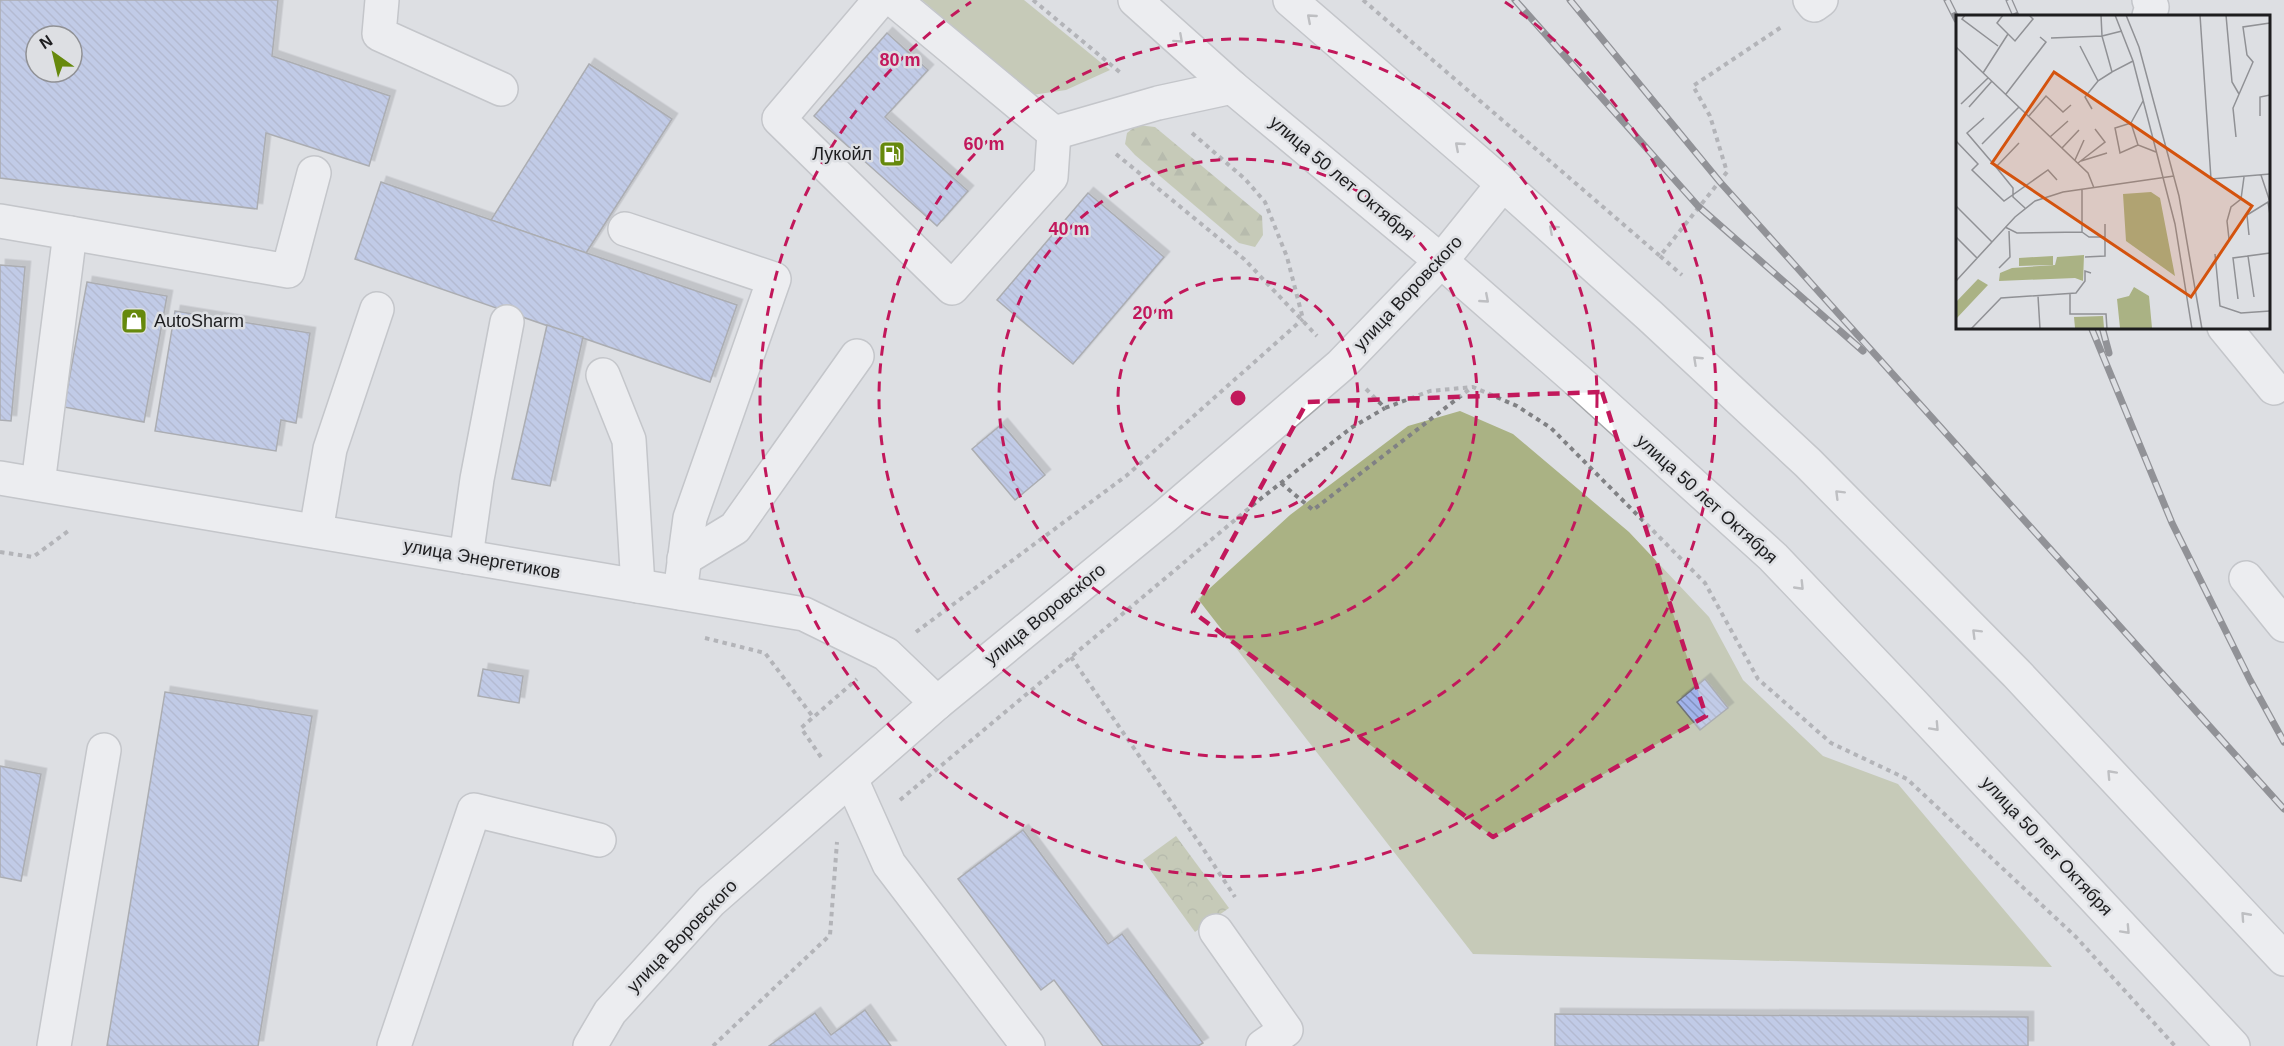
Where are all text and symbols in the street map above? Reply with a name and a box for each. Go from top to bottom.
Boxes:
one-way arrow [1307,14,1318,25]
inset map [1956,15,2269,328]
north arrow [24,24,84,84]
text: N [36,32,55,52]
one-way arrow [1172,32,1183,43]
text: 80 m [879,50,921,70]
street label: улица 50 лет Октября [1266,112,1418,244]
text: 60 m [963,134,1005,154]
fuel station icon: Лукойл [877,139,907,169]
one-way arrow [1455,142,1466,153]
place label: Лукойл [812,144,872,164]
text: 40 m [1048,219,1090,239]
one-way arrow [1549,225,1559,236]
street label: улица Воровского [1350,232,1466,354]
one-way arrow [1478,292,1488,303]
text: 20 m [1132,303,1174,323]
shop icon: AutoSharm [119,306,149,336]
place label: AutoSharm [154,311,244,331]
one-way arrow [1693,356,1704,367]
centre of rings [1228,388,1248,408]
street label: улица 50 лет Октября [1632,430,1782,568]
one-way arrow [1835,490,1845,501]
street label: улица Энергетиков [402,535,562,583]
street label: улица Воровского [981,559,1109,669]
one-way arrow [1793,579,1804,589]
one-way arrow [1972,629,1983,640]
one-way arrow [1927,719,1938,730]
one-way arrow [2107,770,2118,781]
street label: улица 50 лет Октября [1977,772,2117,920]
street label: улица Воровского [623,875,741,997]
one-way arrow [2241,912,2252,923]
one-way arrow [2118,923,2129,934]

